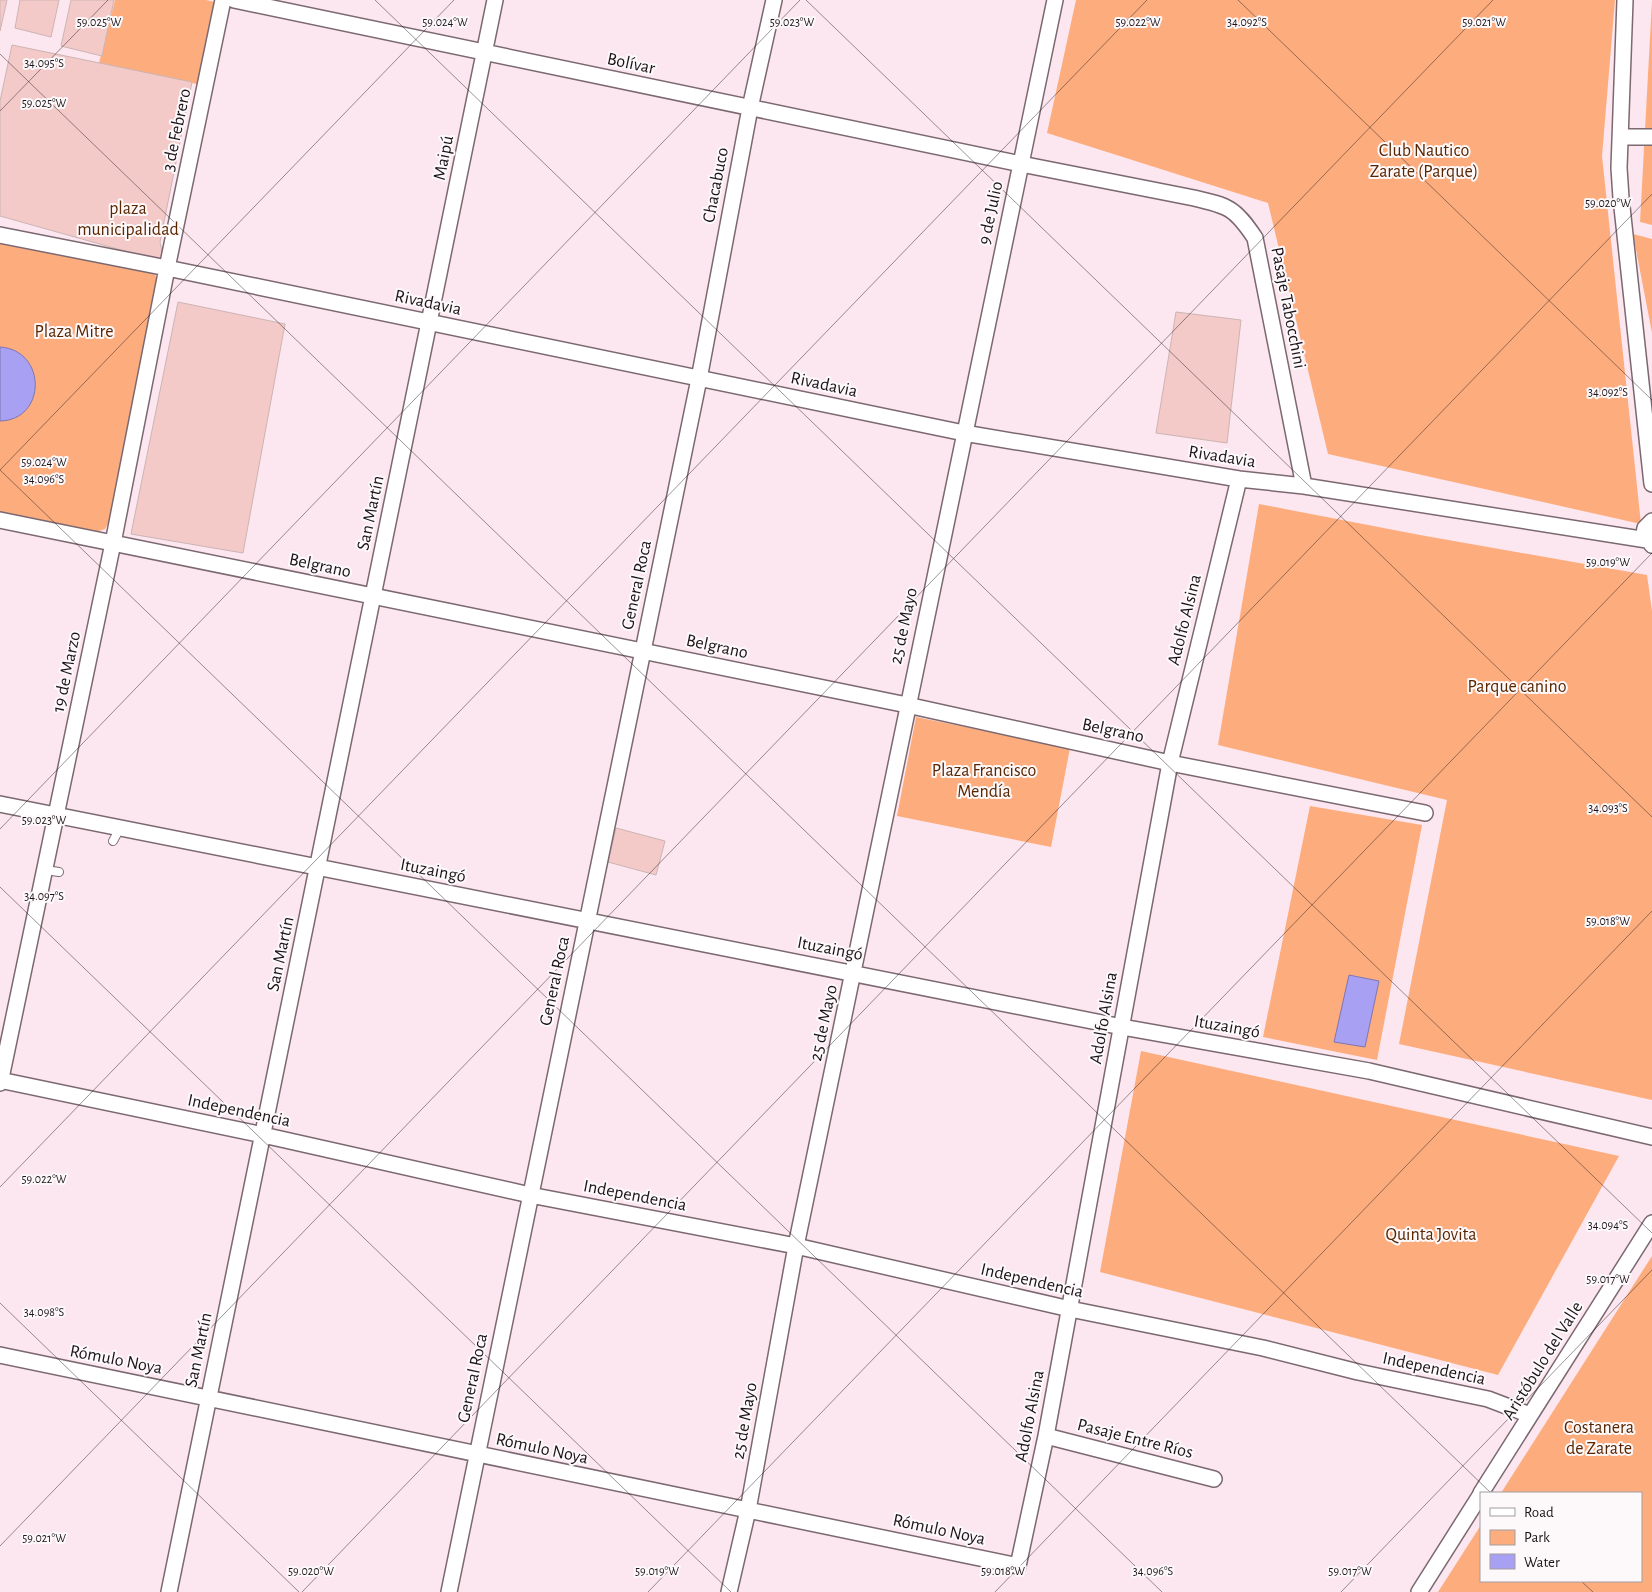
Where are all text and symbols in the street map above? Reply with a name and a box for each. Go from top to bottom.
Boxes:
text: 59.025°W [77,16,122,28]
text: 59.024°W [422,16,468,28]
text: 59.023°W [770,16,815,28]
text: 59.022°W [1115,16,1161,28]
text: 34.092°S [1227,16,1267,28]
text: 59.021°W [1462,16,1506,28]
street label: Bolívar [605,50,657,78]
text: 34.095°S [24,57,64,69]
street label: 3 de Febrero [159,87,195,173]
text: 59.025°W [22,97,67,109]
street label: Maipú [431,134,457,182]
park label: Club Nautico Zarate (Parque) [1370,142,1478,181]
street label: Chacabuco [700,146,732,224]
street label: 9 de Julio [976,180,1007,246]
text: 59.020°W [1585,197,1631,209]
park label: plaza municipalidad [77,200,179,239]
street label: Pasaje Tabocchini [1267,246,1309,370]
street label: Rivadavia [393,287,463,319]
park label: Plaza Mitre [34,323,114,341]
street label: Rivadavia [789,369,859,401]
text: 34.092°S [1588,386,1628,398]
street label: Rivadavia [1187,443,1257,471]
text: 59.024°W [21,456,67,468]
text: 34.096°S [24,473,64,485]
street label: San Martín [354,474,388,552]
street label: General Roca [619,539,655,631]
street label: Belgrano [287,551,353,581]
text: 59.019°W [1586,556,1630,568]
street label: Adolfo Alsina [1165,573,1205,667]
street label: 25 de Mayo [887,586,921,666]
street label: 19 de Marzo [50,630,84,714]
street label: Belgrano [684,632,750,662]
park label: Parque canino [1467,678,1567,696]
street label: Belgrano [1080,716,1146,746]
park label: Plaza Francisco Mendía [932,762,1037,801]
text: 34.093°S [1588,802,1628,814]
text: 59.023°W [22,814,67,826]
street label: Ituzaingó [399,856,468,886]
text: 34.097°S [24,890,64,902]
street label: San Martín [264,915,298,993]
text: 59.018°W [1586,915,1630,927]
street label: Ituzaingó [796,934,865,964]
street label: General Roca [537,935,573,1027]
street label: Adolfo Alsina [1087,971,1121,1065]
street label: 25 de Mayo [807,983,841,1063]
street label: Ituzaingó [1193,1012,1261,1042]
street label: Independencia [186,1091,292,1131]
text: 59.022°W [21,1173,67,1185]
street label: Independencia [582,1177,688,1215]
text: 34.094°S [1588,1219,1629,1231]
park label: Quinta Jovita [1385,1226,1477,1244]
street label: Independencia [979,1260,1085,1302]
text: 59.017°W [1586,1273,1630,1285]
street label: Aristóbulo del Valle [1499,1299,1587,1423]
text: 34.098°S [24,1306,64,1318]
street label: San Martín [182,1311,216,1389]
street label: General Roca [455,1332,491,1424]
street label: Rómulo Noya [68,1342,164,1378]
street label: Independencia [1381,1349,1487,1389]
street label: Adolfo Alsina [1012,1369,1048,1463]
street label: 25 de Mayo [729,1381,761,1461]
street label: Pasaje Entre Ríos [1075,1416,1195,1462]
park label: Costanera de Zarate [1564,1419,1634,1458]
street label: Rómulo Noya [494,1430,590,1468]
legend [1480,1492,1642,1582]
text: Road [1524,1505,1554,1520]
street label: Rómulo Noya [891,1511,987,1549]
text: Park [1524,1530,1550,1545]
text: 59.021°W [22,1532,66,1544]
text: Water [1524,1555,1560,1570]
text: 59.020°W [288,1565,334,1577]
text: 59.019°W [635,1565,679,1577]
text: 59.018°W [981,1565,1025,1577]
text: 34.096°S [1133,1565,1173,1577]
text: 59.017°W [1328,1565,1372,1577]

